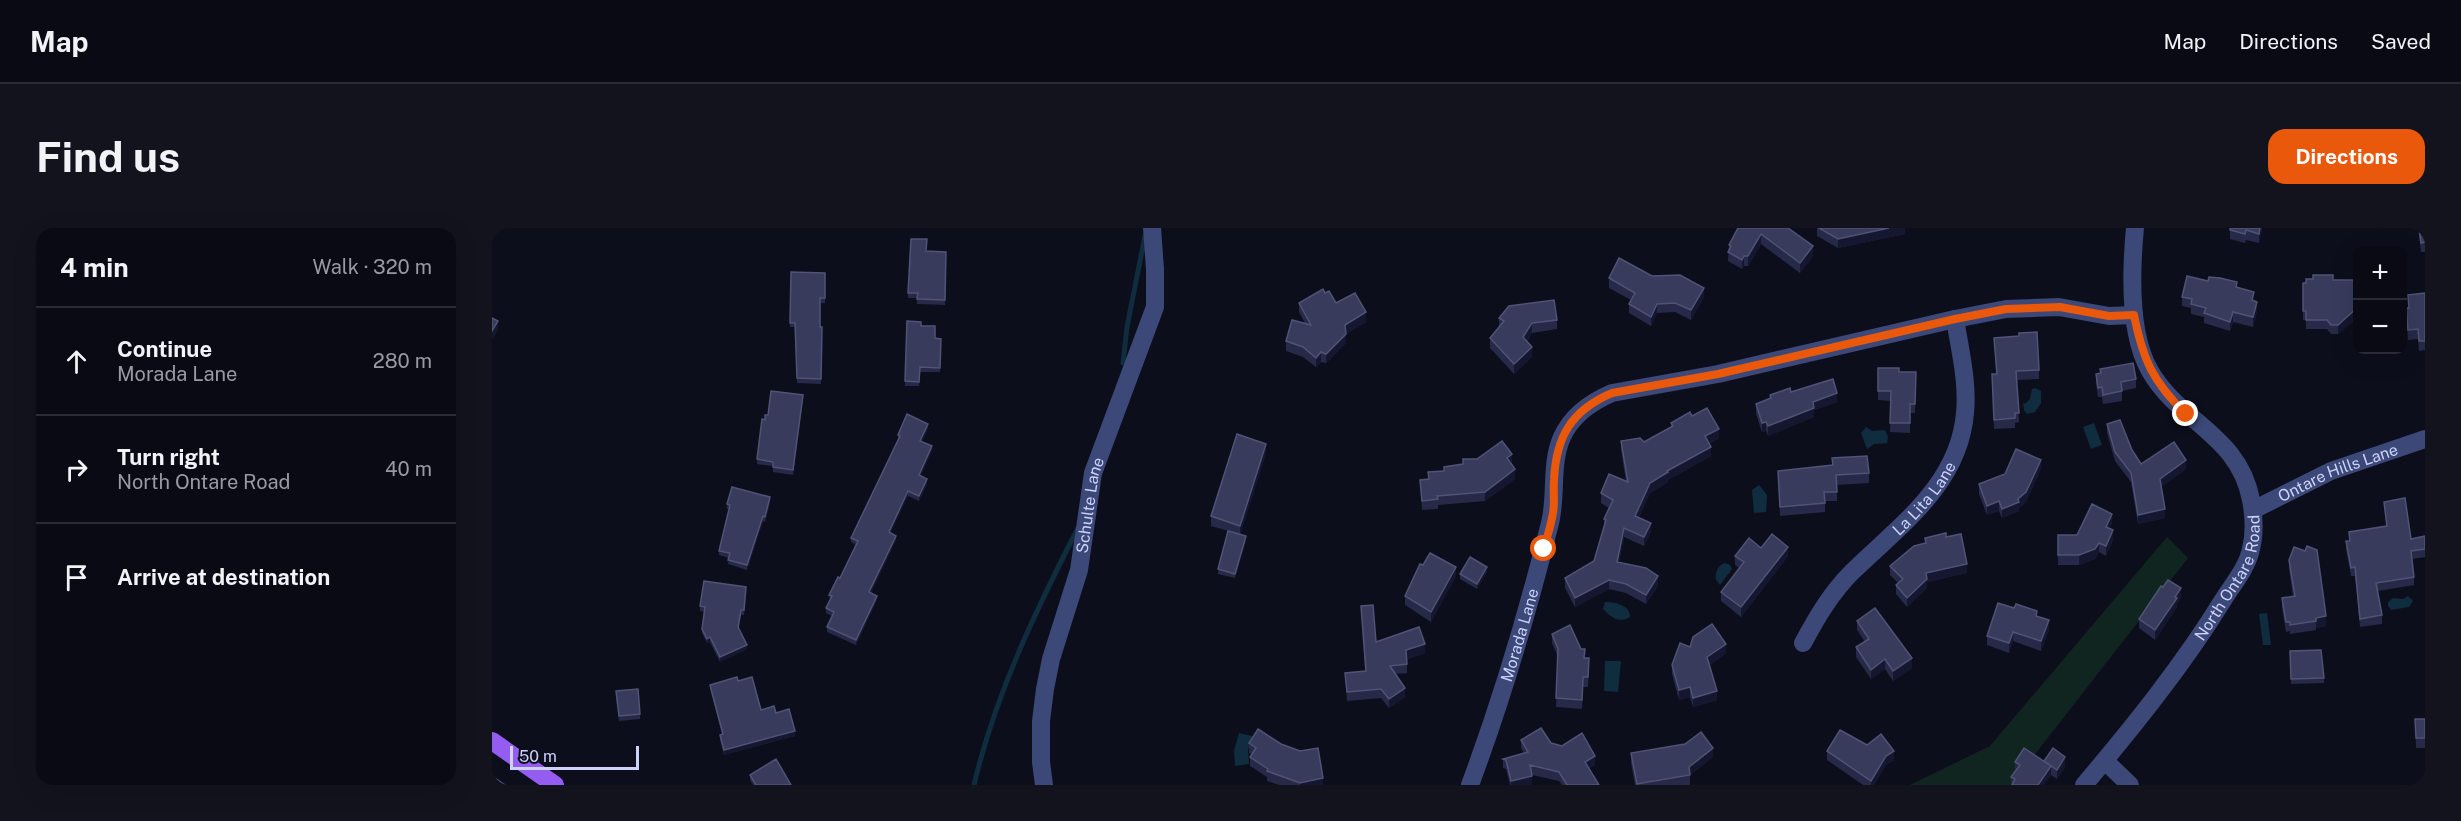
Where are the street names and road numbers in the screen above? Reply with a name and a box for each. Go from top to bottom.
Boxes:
street label: Ontare Hills Lane [2275,440,2400,506]
street label: Schulte Lane [1073,455,1108,555]
street label: La Lita Lane [1889,458,1960,539]
street label: North Ontare Road [2190,514,2264,644]
street label: Morada Lane [1497,586,1542,684]

